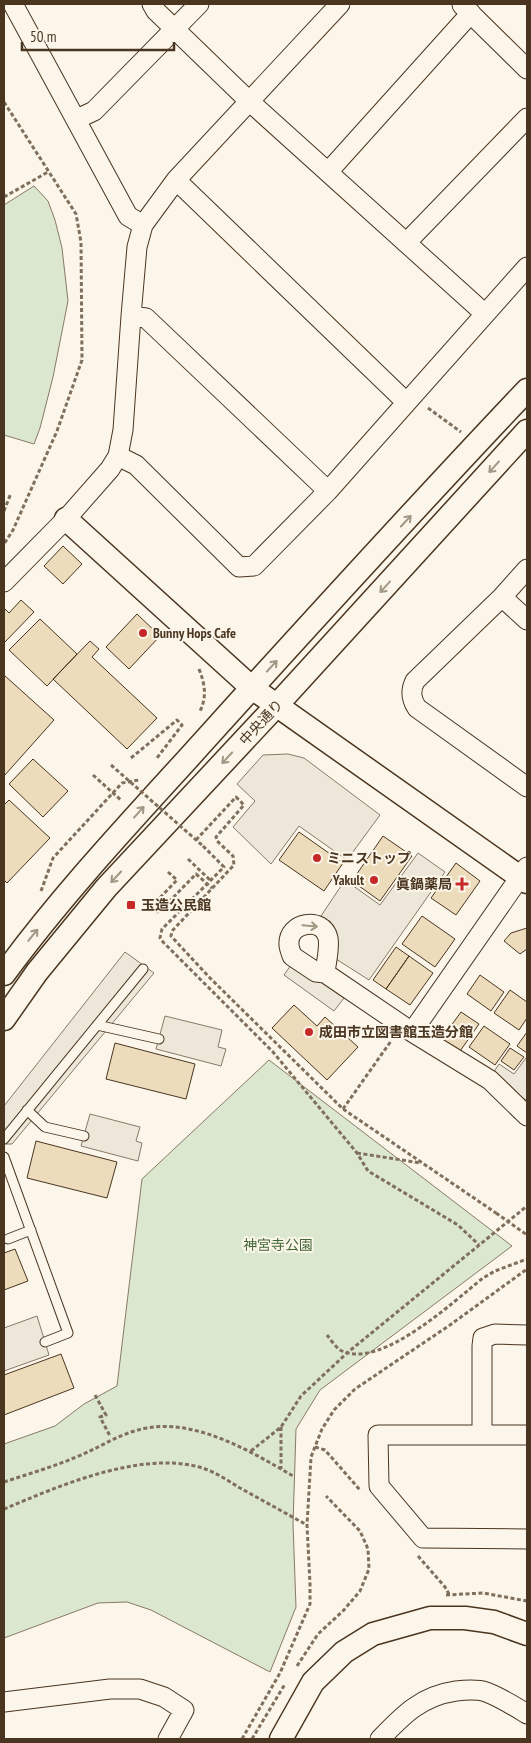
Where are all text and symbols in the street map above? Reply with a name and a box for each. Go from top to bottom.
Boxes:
scale bar [22,20,175,52]
text: 50 m [30,27,56,46]
one-way arrow [488,461,500,474]
one-way arrow [400,514,412,527]
one-way arrow [379,581,391,593]
place label: Bunny Hops Cafe [153,624,236,642]
marker: Bunny Hops Cafe [137,627,149,639]
one-way arrow [266,659,278,672]
street label: 中央通り [235,695,287,749]
one-way arrow [221,752,233,765]
one-way arrow [133,806,145,819]
place label: ミニストップ [327,849,411,867]
marker: ミニストップ [311,852,323,864]
one-way arrow [110,871,122,883]
place label: Yakult [332,871,364,889]
marker: Yakult [368,874,380,886]
place label: 眞鍋薬局 [396,875,452,893]
marker: 眞鍋薬局 [456,878,468,890]
place label: 玉造公民館 [141,896,211,914]
marker: 玉造公民館 [125,899,137,911]
one-way arrow [302,921,318,930]
one-way arrow [28,929,39,942]
place label: 成田市立図書館玉造分館 [319,1023,473,1041]
marker: 成田市立図書館玉造分館 [303,1026,315,1038]
park label: 神宮寺公園 [243,1236,313,1254]

